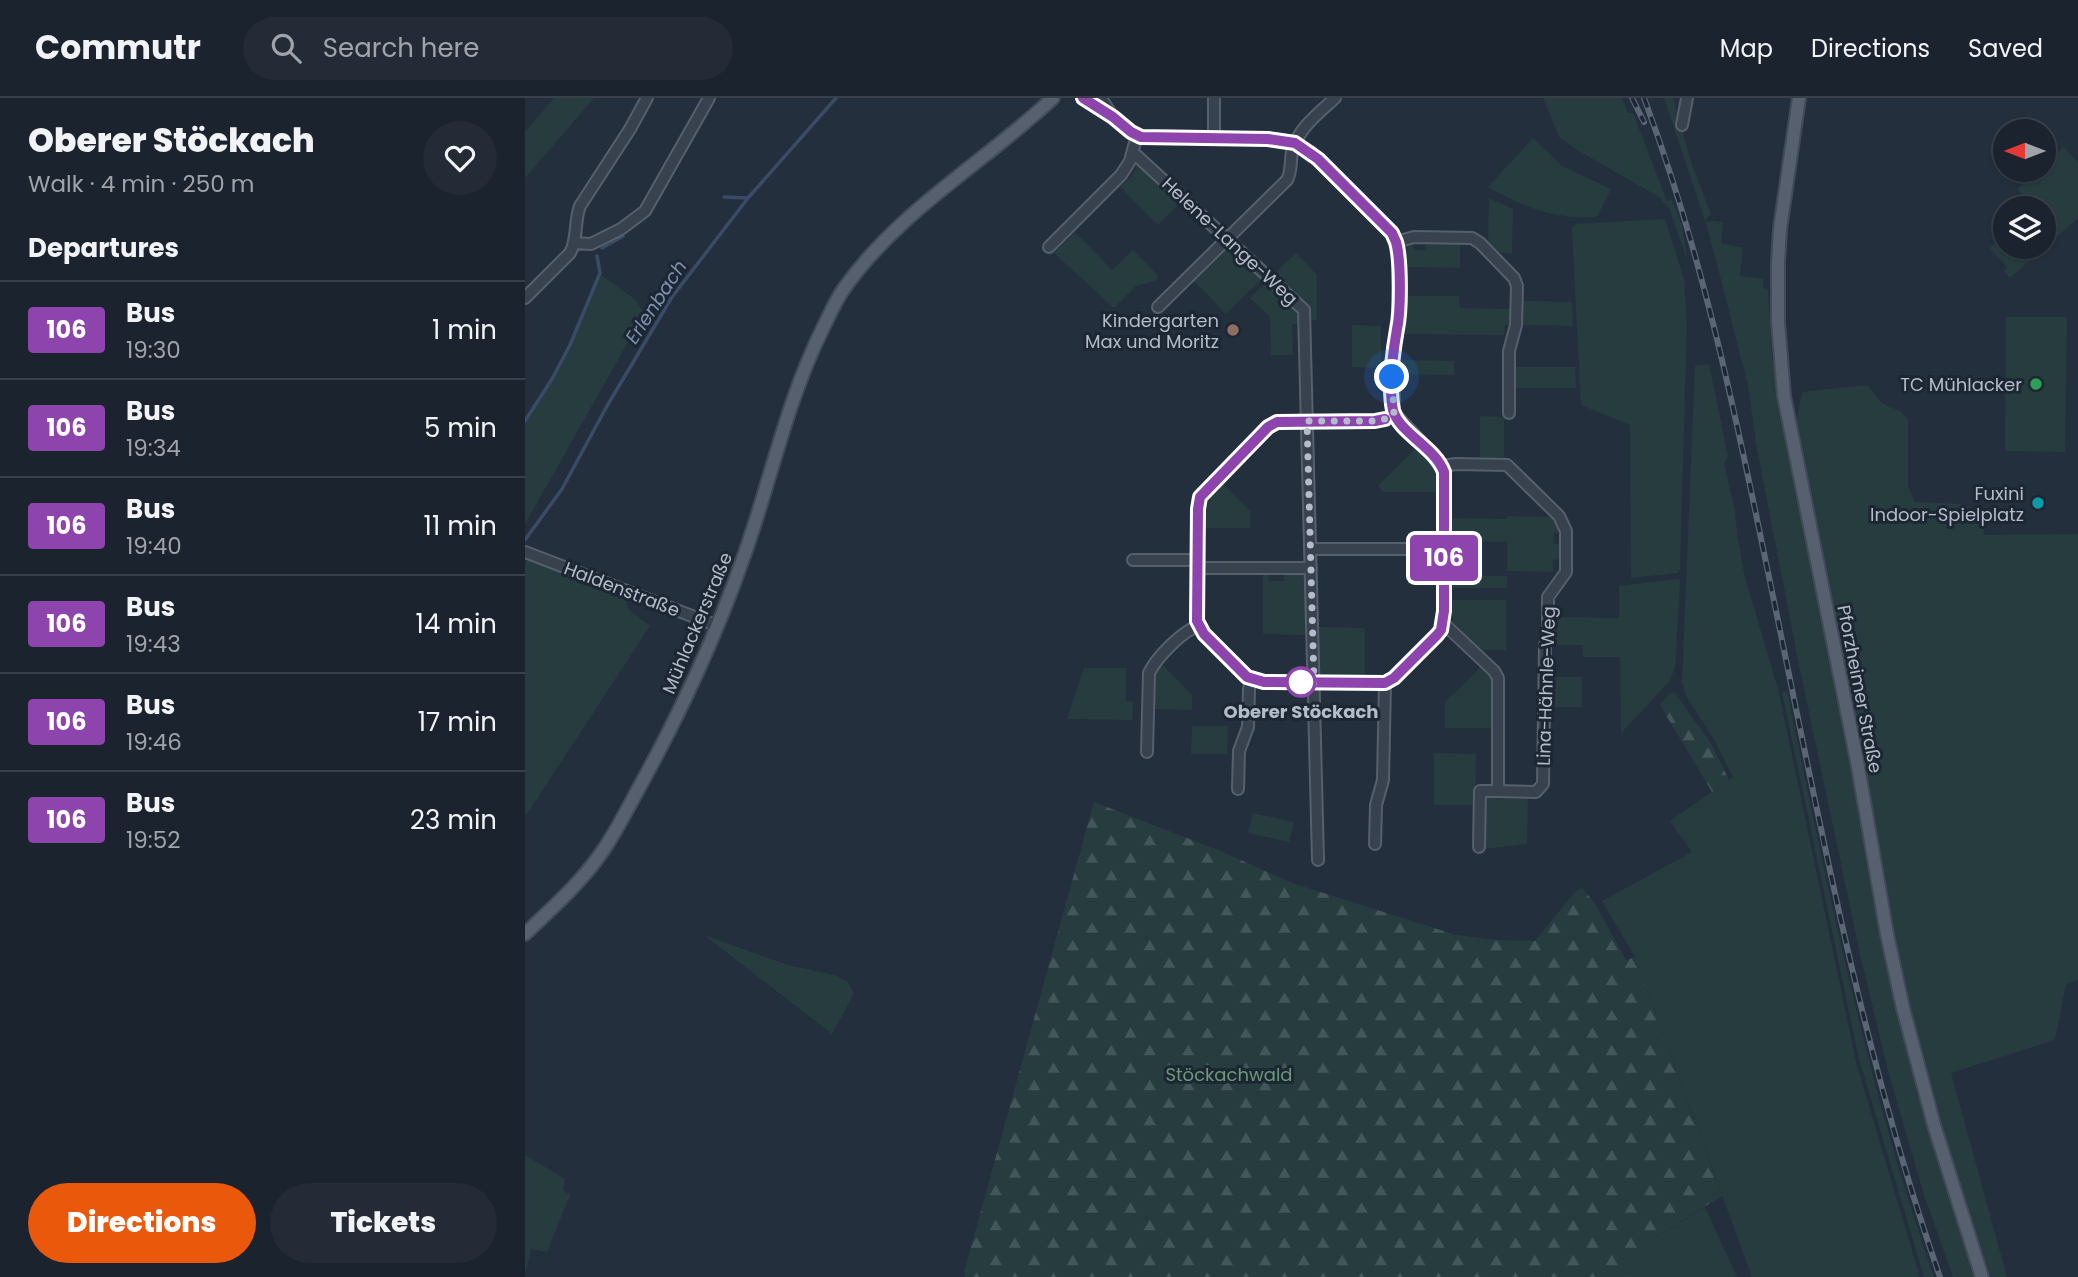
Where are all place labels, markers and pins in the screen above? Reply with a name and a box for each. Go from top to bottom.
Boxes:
place label: Kindergarten Max und Moritz [1085,308,1219,354]
marker: Kindergarten Max und Moritz [1225,322,1241,338]
place label: TC Mühlacker [1900,372,2022,397]
marker: TC Mühlacker [2028,376,2044,392]
place label: Fuxini Indoor-Spielplatz [1870,481,2024,527]
marker: Fuxini Indoor-Spielplatz [2030,495,2046,511]
marker: Oberer Stöckach [1286,667,1316,697]
place label: Oberer Stöckach [1224,699,1378,724]

